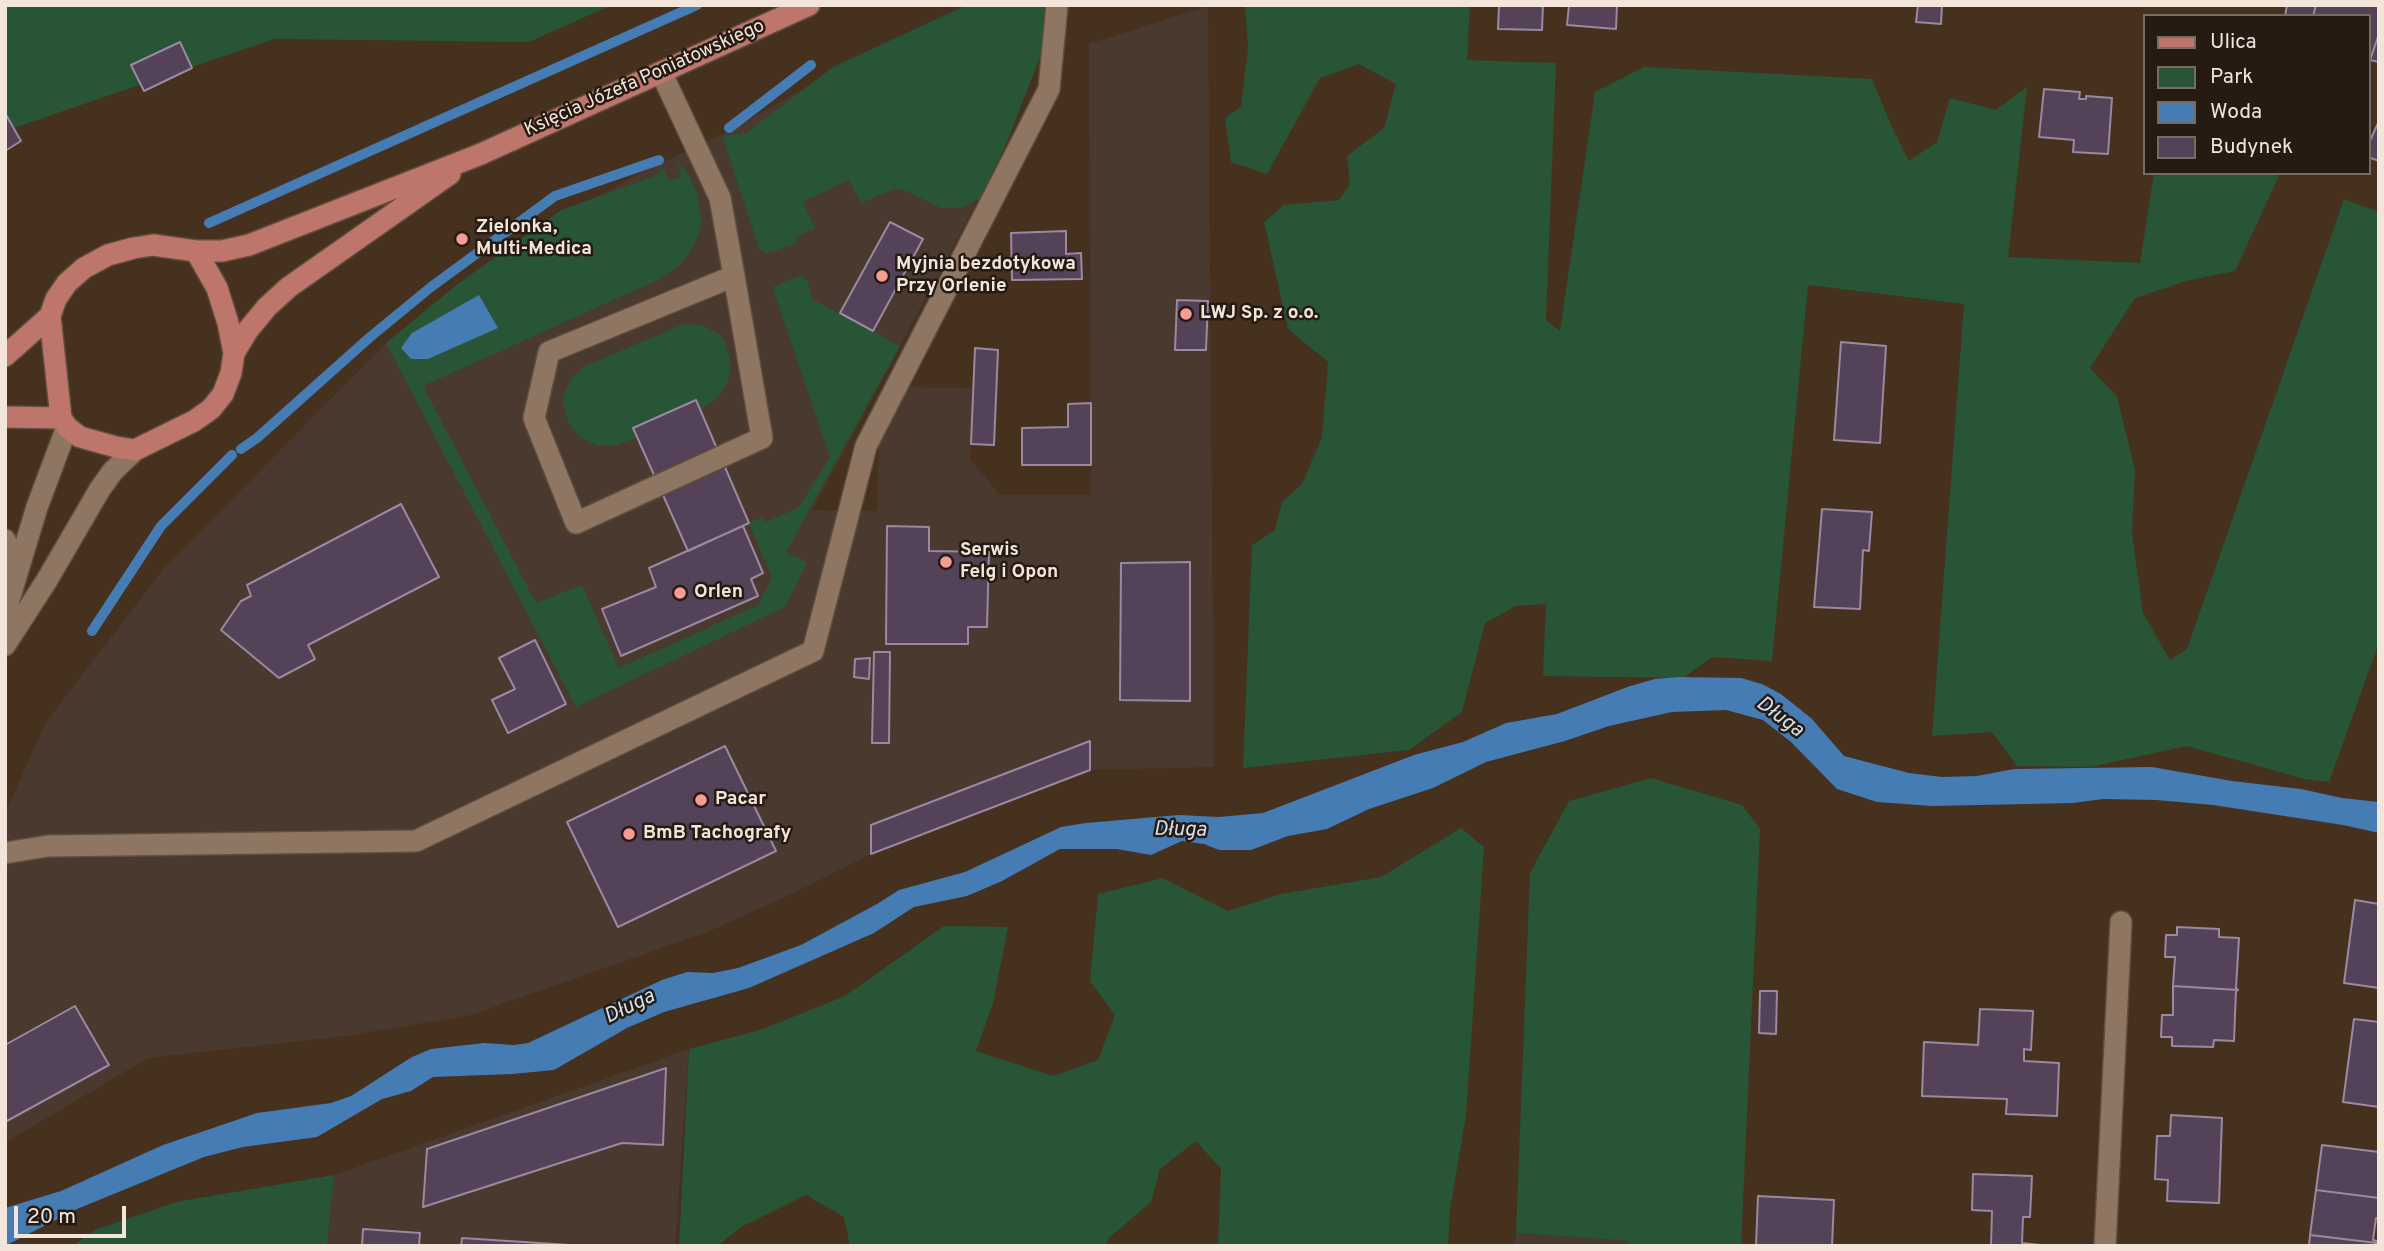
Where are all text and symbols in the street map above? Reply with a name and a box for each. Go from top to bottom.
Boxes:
legend [2142,14,2370,175]
street label: Księcia Józefa Poniatowskiego [521,16,769,142]
text: Ulica [2210,29,2257,56]
text: Park [2210,64,2253,91]
text: Woda [2210,99,2262,126]
text: Budynek [2210,134,2293,161]
place label: Zielonka, Multi-Medica [476,217,592,261]
marker: Zielonka, Multi-Medica [454,231,470,247]
place label: Myjnia bezdotykowa Przy Orlenie [896,254,1076,298]
marker: Myjnia bezdotykowa Przy Orlenie [874,268,890,284]
place label: LWJ Sp. z o.o. [1200,303,1318,325]
marker: LWJ Sp. z o.o. [1178,306,1194,322]
place label: Serwis Felg i Opon [960,540,1058,584]
marker: Serwis Felg i Opon [938,554,954,570]
place label: Orlen [694,582,743,604]
marker: Orlen [672,585,688,601]
water label: Długa [1750,692,1808,744]
place label: Pacar [715,789,766,811]
marker: Pacar [693,792,709,808]
water label: Długa [1153,818,1207,844]
place label: BmB Tachografy [643,823,791,845]
marker: BmB Tachografy [621,826,637,842]
water label: Długa [601,985,659,1031]
scale bar [18,1192,130,1236]
text: 20 m [27,1204,76,1231]

